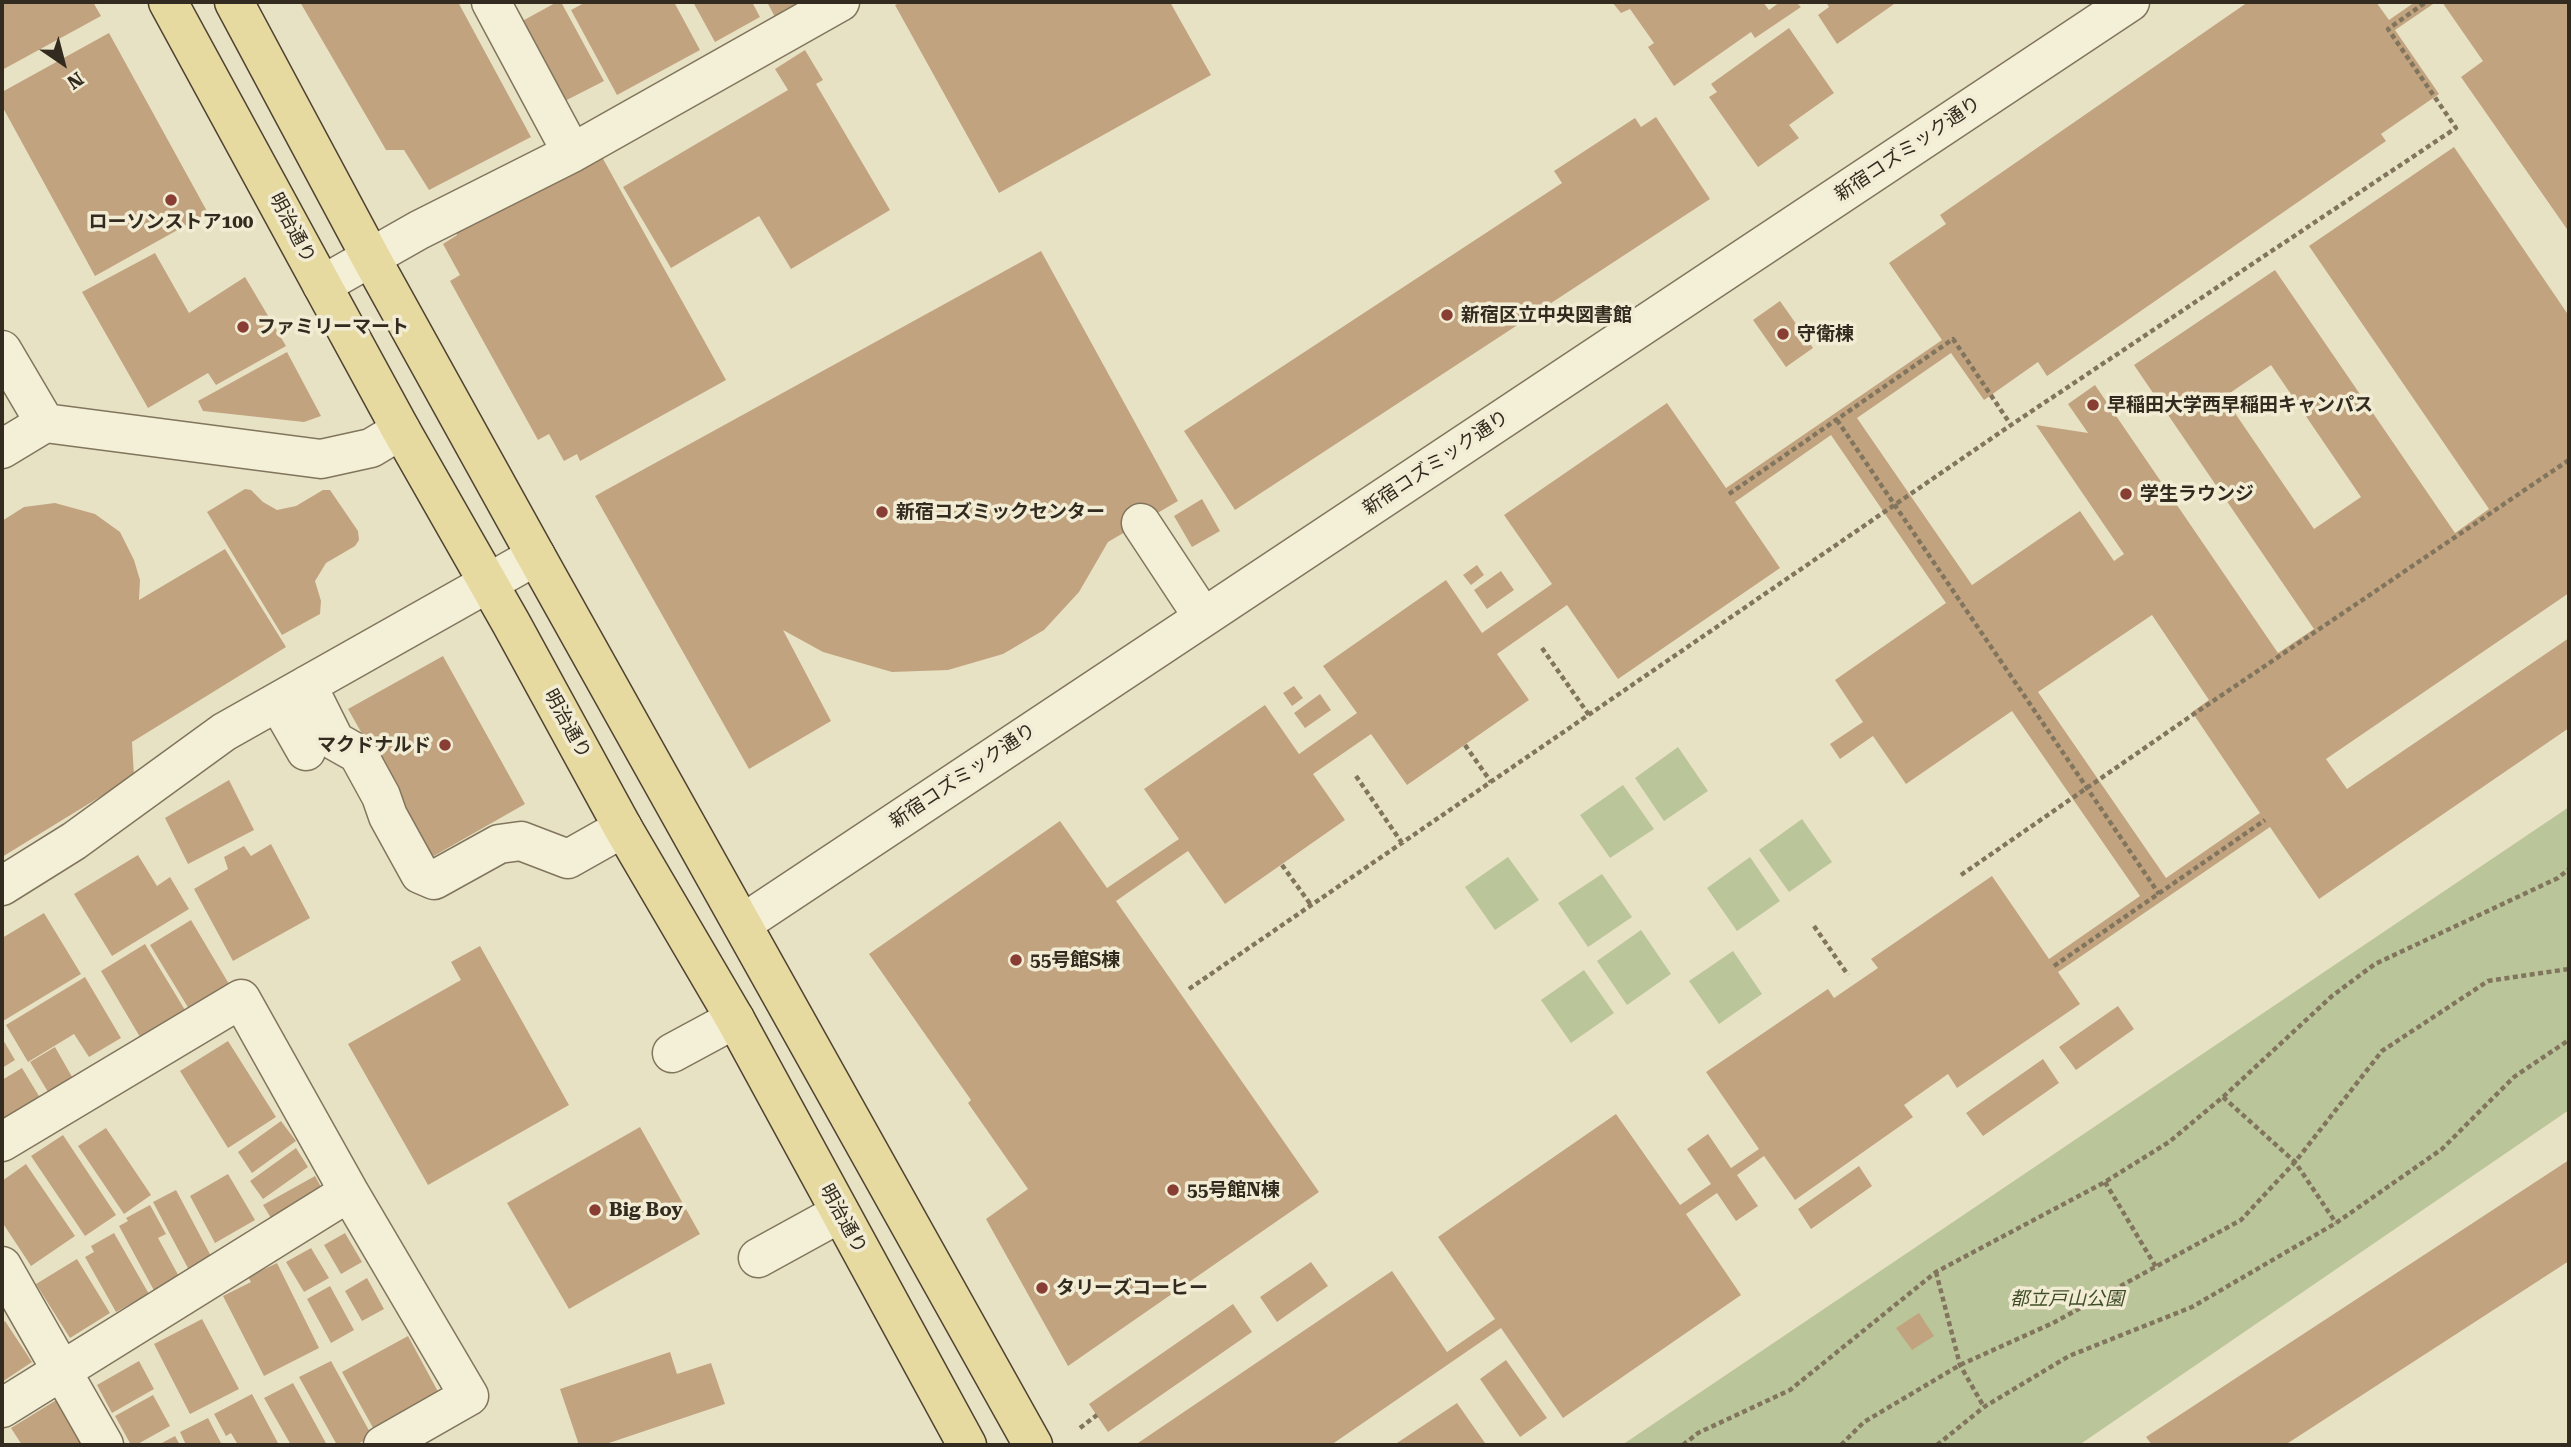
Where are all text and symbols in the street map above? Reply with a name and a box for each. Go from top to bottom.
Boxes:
north arrow [28,28,98,98]
text: N [63,67,88,94]
street label: 新宿コズミック通り [1831,92,1985,206]
street label: 明治通り [264,189,320,267]
marker: ローソンストア100 [163,192,179,208]
place label: ローソンストア100 [89,211,253,233]
place label: 新宿区立中央図書館 [1461,304,1632,326]
marker: 新宿区立中央図書館 [1439,307,1455,323]
place label: ファミリーマート [257,316,409,338]
marker: ファミリーマート [235,319,251,335]
place label: 守衛棟 [1797,323,1854,345]
marker: 守衛棟 [1775,326,1791,342]
place label: 早稲田大学西早稲田キャンパス [2107,394,2373,416]
marker: 早稲田大学西早稲田キャンパス [2085,397,2101,413]
street label: 新宿コズミック通り [1359,406,1513,520]
place label: 学生ラウンジ [2140,483,2254,505]
marker: 学生ラウンジ [2118,486,2134,502]
place label: 新宿コズミックセンター [896,501,1105,523]
marker: 新宿コズミックセンター [874,504,890,520]
street label: 明治通り [539,685,595,763]
street label: 新宿コズミック通り [886,719,1040,833]
place label: マクドナルド [317,734,431,756]
marker: マクドナルド [437,737,453,753]
place label: 55号館S棟 [1030,949,1120,971]
marker: 55号館S棟 [1008,952,1024,968]
place label: 55号館N棟 [1187,1179,1280,1201]
street label: 明治通り [815,1180,871,1258]
marker: 55号館N棟 [1165,1182,1181,1198]
place label: Big Boy [609,1199,683,1221]
marker: Big Boy [587,1202,603,1218]
place label: タリーズコーヒー [1056,1277,1208,1299]
marker: タリーズコーヒー [1034,1280,1050,1296]
park label: 都立戸山公園 [2010,1288,2124,1310]

